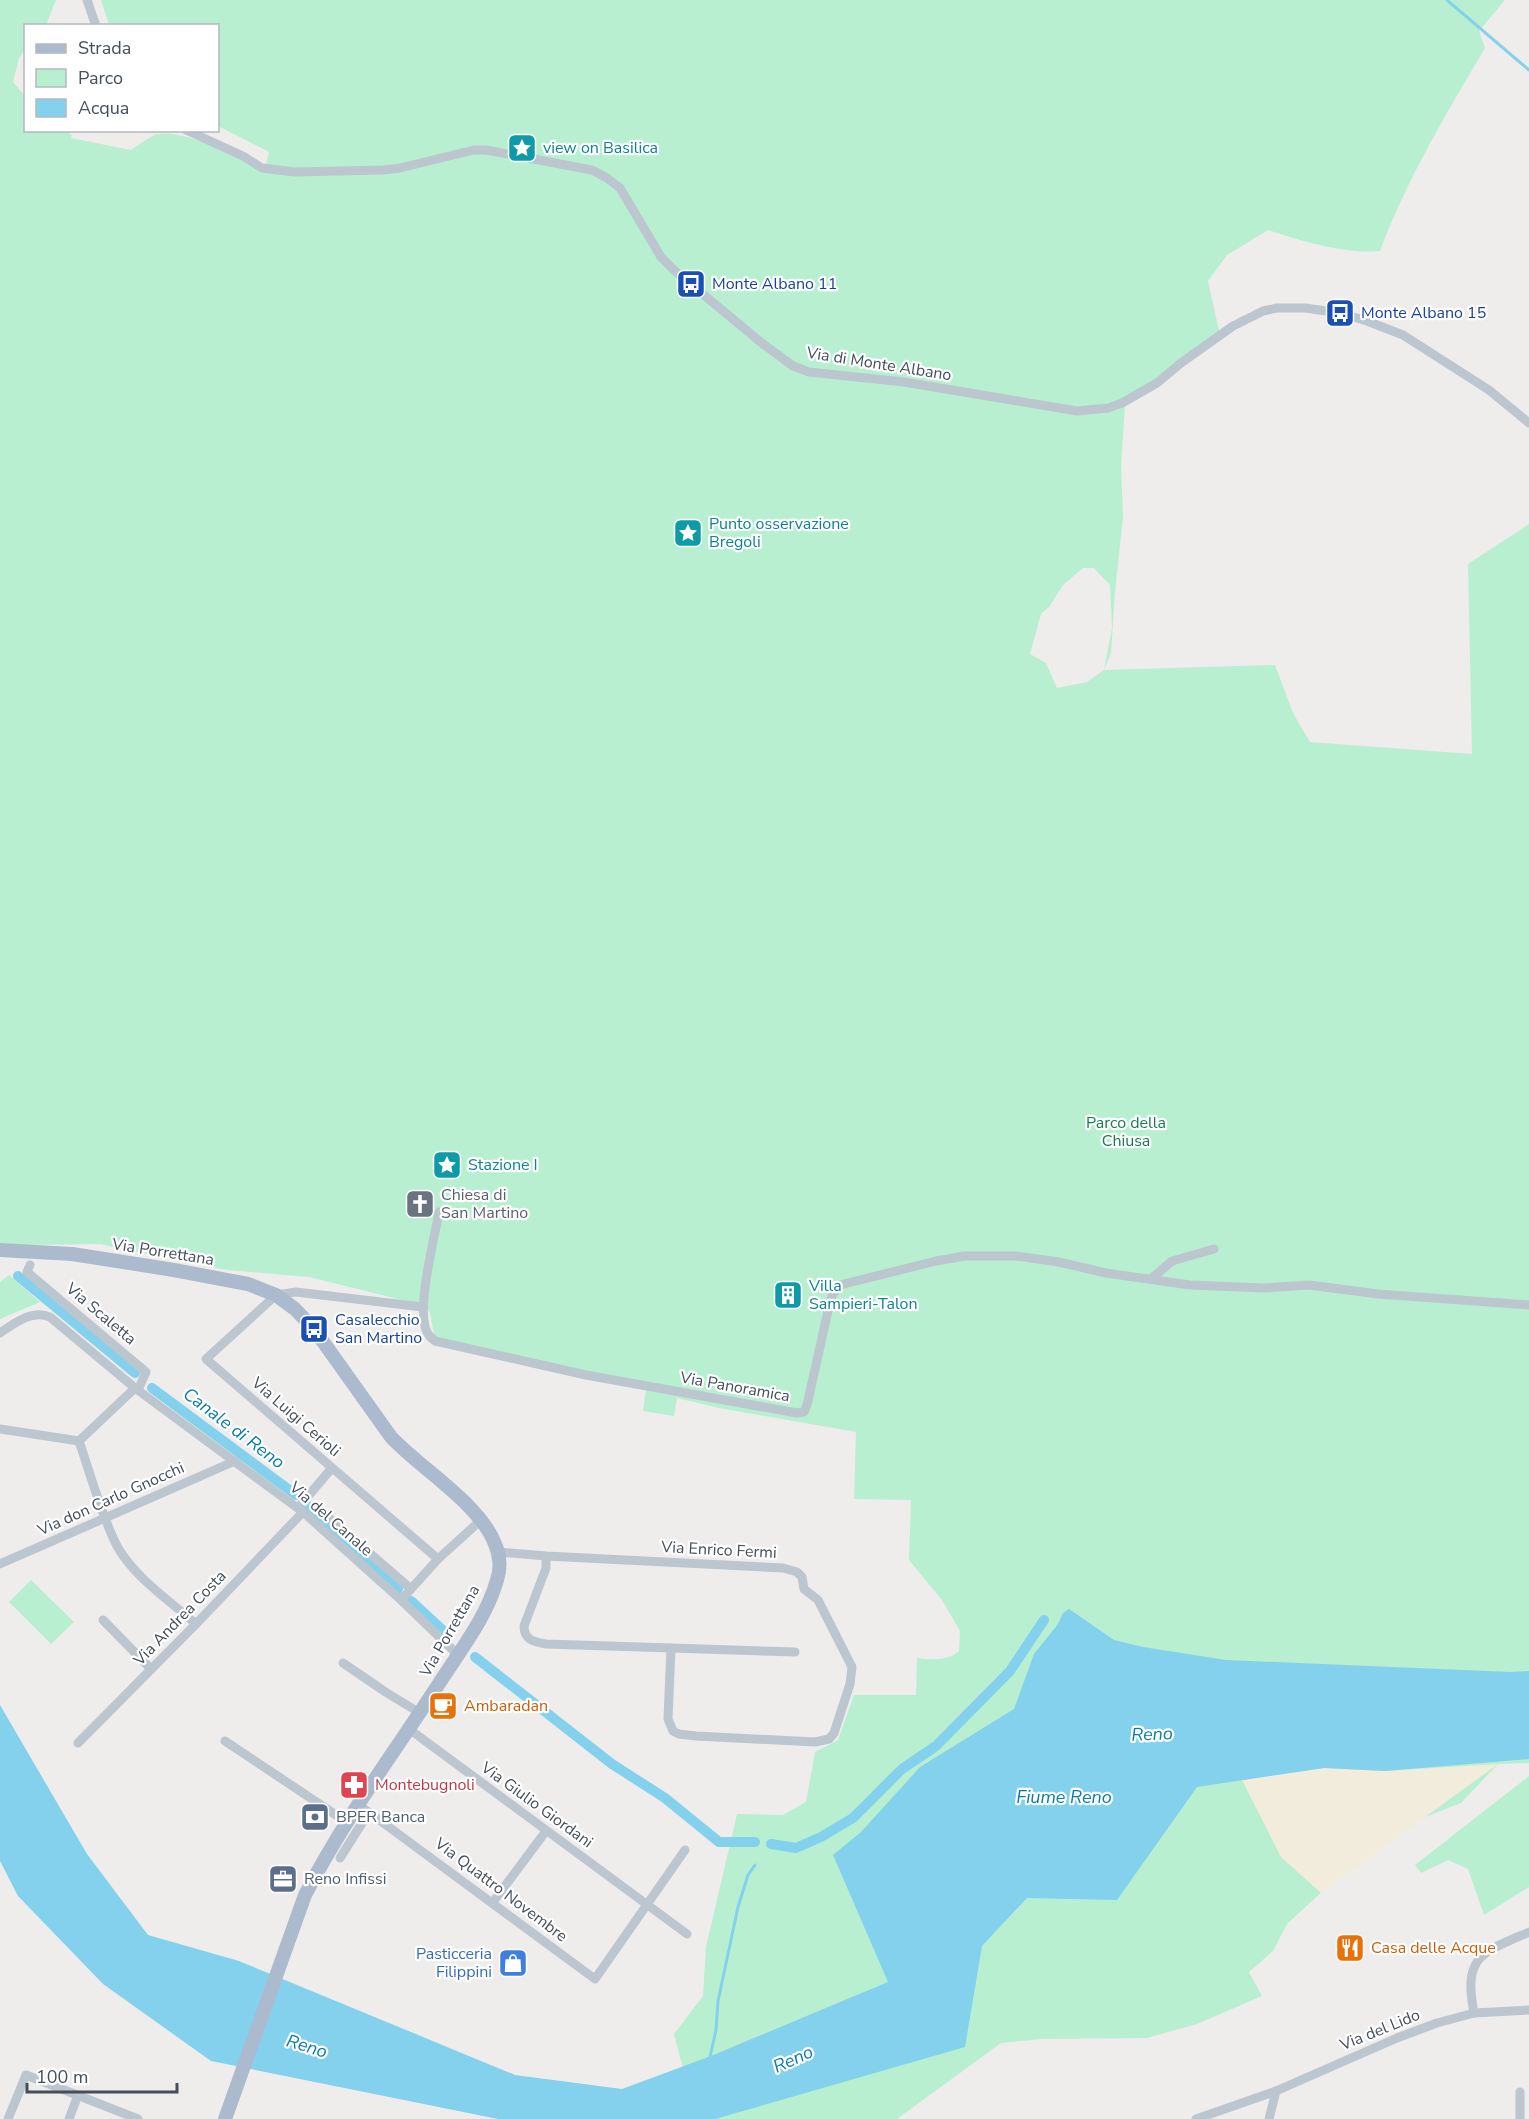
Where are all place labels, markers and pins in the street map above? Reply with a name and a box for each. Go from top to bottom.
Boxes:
place icon: view on Basilica [506,132,538,164]
place label: view on Basilica [543,137,658,159]
bus stop icon: Monte Albano 11 [675,268,707,300]
place label: Monte Albano 11 [712,273,837,295]
bus stop icon: Monte Albano 15 [1324,297,1356,329]
place label: Monte Albano 15 [1361,302,1486,324]
place label: Punto osservazione Bregoli [709,513,849,553]
place icon: Punto osservazione Bregoli [672,517,704,549]
place icon: Stazione I [431,1149,463,1181]
place label: Stazione I [468,1154,538,1176]
place label: Chiesa di San Martino [441,1184,528,1224]
church icon: Chiesa di San Martino [404,1188,436,1220]
place label: Villa Sampieri-Talon [808,1275,918,1315]
building icon: Villa Sampieri-Talon [772,1279,804,1311]
place label: Casalecchio San Martino [335,1309,422,1349]
bus stop icon: Casalecchio San Martino [298,1313,330,1345]
cafe icon: Ambaradan [427,1690,459,1722]
place label: Ambaradan [464,1695,548,1717]
pharmacy icon: Montebugnoli [338,1769,370,1801]
place label: Montebugnoli [375,1774,475,1796]
bank icon: BPER Banca [299,1801,331,1833]
place label: BPER Banca [336,1806,425,1828]
office icon: Reno Infissi [267,1863,299,1895]
place label: Reno Infissi [304,1868,386,1890]
restaurant icon: Casa delle Acque [1334,1932,1366,1964]
place label: Casa delle Acque [1371,1937,1496,1959]
place label: Pasticceria Filippini [416,1943,492,1983]
shop icon: Pasticceria Filippini [497,1947,529,1979]

